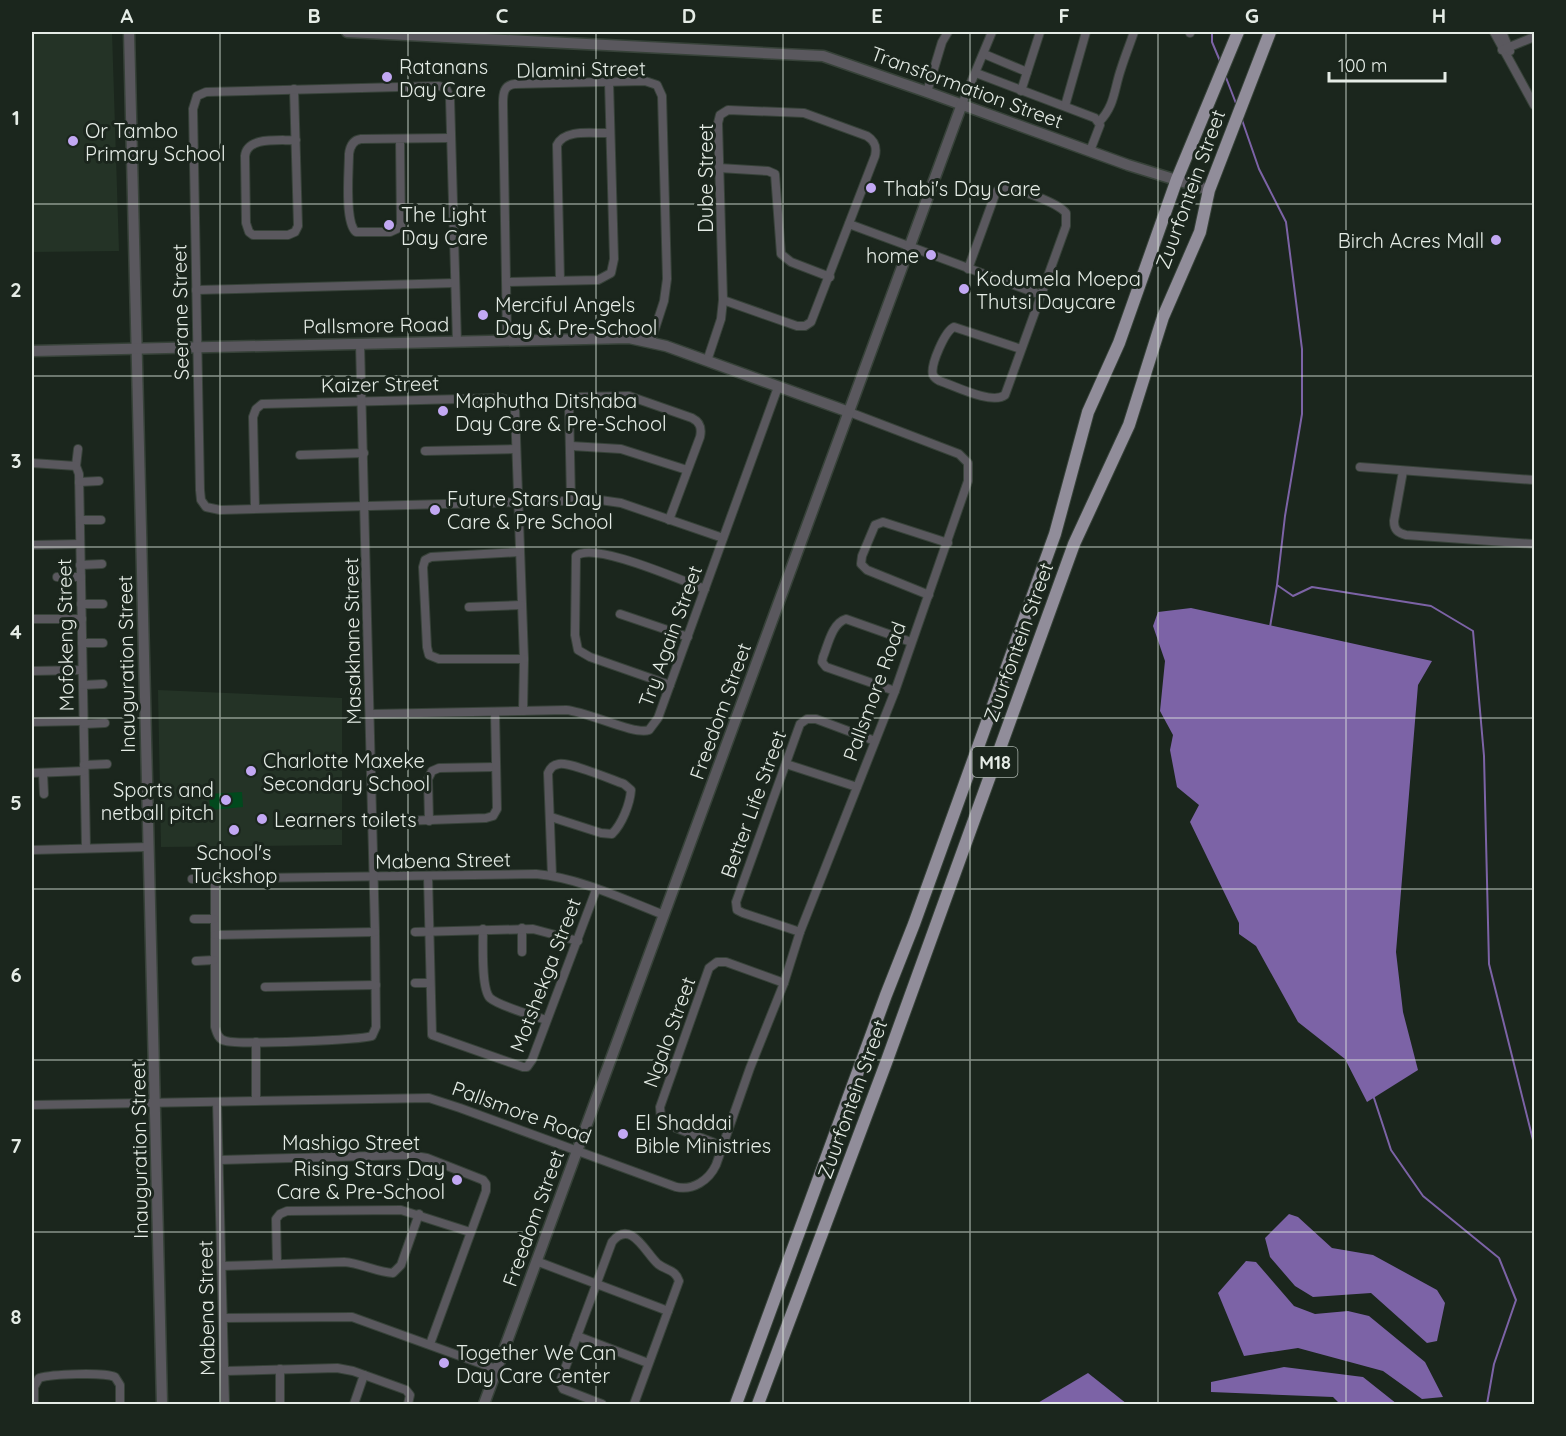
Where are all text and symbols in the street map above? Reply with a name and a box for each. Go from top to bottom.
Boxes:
text: A [121,3,134,28]
text: B [307,3,321,28]
text: C [496,3,509,28]
text: D [682,3,696,28]
text: E [871,3,883,28]
text: F [1058,3,1070,28]
text: G [1245,3,1259,28]
text: H [1432,3,1446,28]
street label: Transformation Street [867,41,1067,134]
scale bar [1329,45,1444,83]
place label: Ratanans Day Care [399,54,488,102]
text: 100 m [1338,54,1387,77]
street label: Dlamini Street [516,55,646,83]
marker: Ratanans Day Care [380,70,394,84]
text: 1 [12,105,20,130]
street label: Zuurfontein Street [1150,106,1230,272]
place label: Or Tambo Primary School [85,118,226,166]
street label: Dube Street [693,123,718,233]
marker: Or Tambo Primary School [66,134,80,148]
place label: Thabi's Day Care [883,176,1041,201]
marker: Thabi's Day Care [864,181,878,195]
place label: The Light Day Care [401,202,488,250]
marker: The Light Day Care [382,218,396,232]
place label: Birch Acres Mall [1338,228,1484,253]
marker: Birch Acres Mall [1489,233,1503,247]
street label: Seerane Street [166,243,194,380]
place label: home [866,243,919,268]
marker: home [924,248,938,262]
place label: Kodumela Moepa Thutsi Daycare [976,266,1141,314]
text: 2 [10,277,22,302]
marker: Kodumela Moepa Thutsi Daycare [957,282,971,296]
place label: Merciful Angels Day & Pre-School [495,292,657,340]
marker: Merciful Angels Day & Pre-School [476,308,490,322]
street label: Pallsmore Road [303,311,449,339]
street label: Kaizer Street [321,370,440,398]
place label: Maphutha Ditshaba Day Care & Pre-School [455,388,667,436]
marker: Maphutha Ditshaba Day Care & Pre-School [436,404,450,418]
text: 3 [11,448,21,473]
place label: Future Stars Day Care & Pre School [447,486,613,534]
marker: Future Stars Day Care & Pre School [428,503,442,517]
street label: Masakhane Street [338,557,366,725]
street label: Mofokeng Street [51,558,79,712]
street label: Zuurfontein Street [978,559,1058,725]
street label: Try Again Street [633,562,707,710]
street label: Inauguration Street [112,575,140,753]
street label: Pallsmore Road [837,618,911,764]
text: 4 [10,619,22,644]
street label: Freedom Street [684,639,756,783]
street label: Better Life Street [715,727,791,881]
road number: M18 [972,747,1018,777]
place label: Charlotte Maxeke Secondary School [263,748,430,796]
marker: Charlotte Maxeke Secondary School [244,764,258,778]
place label: Sports and netball pitch [101,777,214,825]
text: 5 [10,790,22,815]
marker: Sports and netball pitch [219,793,233,807]
place label: Learners toilets [274,807,417,832]
marker: Learners toilets [255,812,269,826]
marker: School's Tuckshop [227,823,241,837]
place label: School's Tuckshop [191,840,277,888]
street label: Mabena Street [375,846,511,874]
street label: Motshekga Street [504,894,586,1056]
text: 6 [10,962,22,987]
street label: Ngalo Street [637,973,701,1091]
street label: Zuurfontein Street [812,1016,892,1182]
street label: Inauguration Street [125,1061,153,1239]
street label: Pallsmore Road [449,1075,595,1149]
place label: El Shaddai Bible Ministries [635,1110,771,1158]
marker: El Shaddai Bible Ministries [616,1127,630,1141]
street label: Mashigo Street [282,1130,420,1155]
text: 7 [11,1133,22,1158]
street label: Freedom Street [497,1146,569,1290]
place label: Rising Stars Day Care & Pre-School [277,1156,445,1204]
marker: Rising Stars Day Care & Pre-School [450,1173,464,1187]
street label: Mabena Street [192,1240,220,1376]
text: 8 [11,1304,22,1329]
place label: Together We Can Day Care Center [456,1340,616,1388]
marker: Together We Can Day Care Center [437,1356,451,1370]

